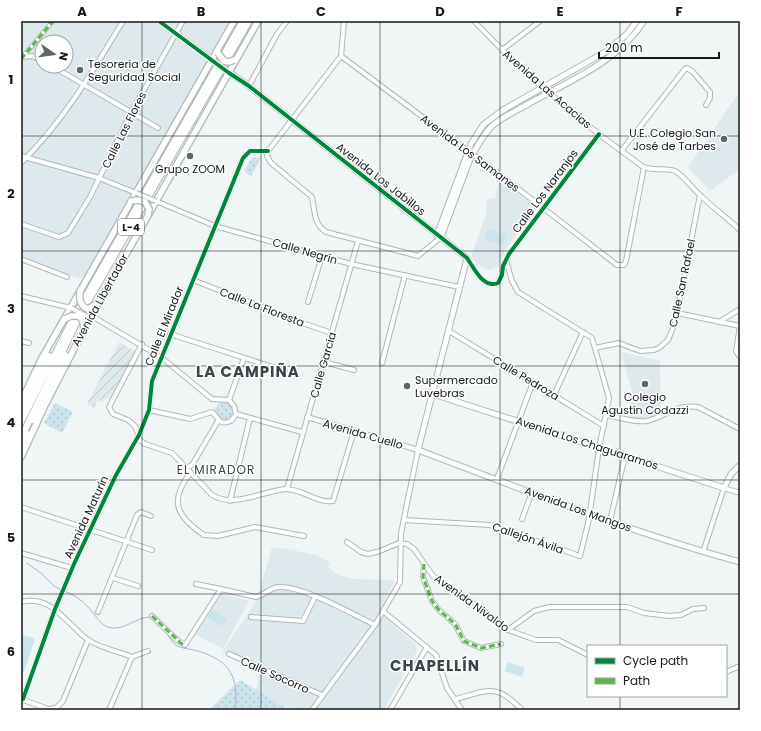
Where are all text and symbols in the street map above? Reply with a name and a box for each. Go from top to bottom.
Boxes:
text: A [77,2,87,21]
text: B [197,2,206,21]
text: C [316,2,326,21]
text: D [435,2,445,21]
text: E [556,2,564,21]
text: F [675,2,683,21]
north arrow [34,34,74,74]
scale bar [599,34,719,60]
text: 200 m [605,39,643,56]
street label: Avenida Las Acacias [499,46,595,132]
text: N [55,50,72,62]
place label: Tesorería de Seguridad Social [88,56,181,85]
marker: Tesorería de Seguridad Social [75,65,85,75]
text: 1 [9,70,13,89]
street label: Calle Las Flores [98,89,150,171]
street label: Avenida Los Samanes [417,110,523,196]
place label: U.E. Colegio San José de Tarbes [629,125,716,154]
marker: U.E. Colegio San José de Tarbes [719,134,729,144]
street label: Avenida Los Jabillos [333,139,429,219]
street label: Calle Los Naranjos [508,146,582,236]
marker: Grupo ZOOM [185,151,195,161]
place label: Grupo ZOOM [155,161,225,177]
text: 2 [7,184,15,203]
road number: L-4 [118,219,144,235]
street label: Calle Negrín [271,234,339,268]
street label: Calle San Rafael [665,237,699,329]
street label: Avenida Libertador [68,251,132,349]
street label: Calle La Floresta [217,283,307,331]
street label: Calle El Mirador [141,284,187,368]
text: 3 [7,299,15,318]
street label: Calle García [306,330,340,400]
street label: Calle Pedroza [490,352,562,404]
district label: LA CAMPIÑA [196,361,300,382]
place label: Supermercado Luvebras [415,372,498,401]
marker: Colegio Agustín Codazzi [640,379,650,389]
marker: Supermercado Luvebras [402,381,412,391]
place label: Colegio Agustín Codazzi [601,389,689,418]
street label: Avenida Los Chaguaramos [514,412,661,474]
text: 4 [7,413,16,432]
street label: Avenida Cuello [321,415,405,453]
district label: EL MIRADOR [177,461,255,478]
street label: Avenida Maturín [60,473,112,561]
street label: Avenida Los Mangos [522,482,634,536]
street label: Callejón Ávila [490,518,566,558]
text: 5 [7,528,15,547]
street label: Avenida Nivaldo [431,570,513,636]
text: 6 [7,642,15,661]
legend [587,645,727,697]
text: Cycle path [623,652,688,669]
street label: Calle Socorro [238,653,312,697]
district label: CHAPELLÍN [390,655,480,676]
text: Path [623,672,650,689]

